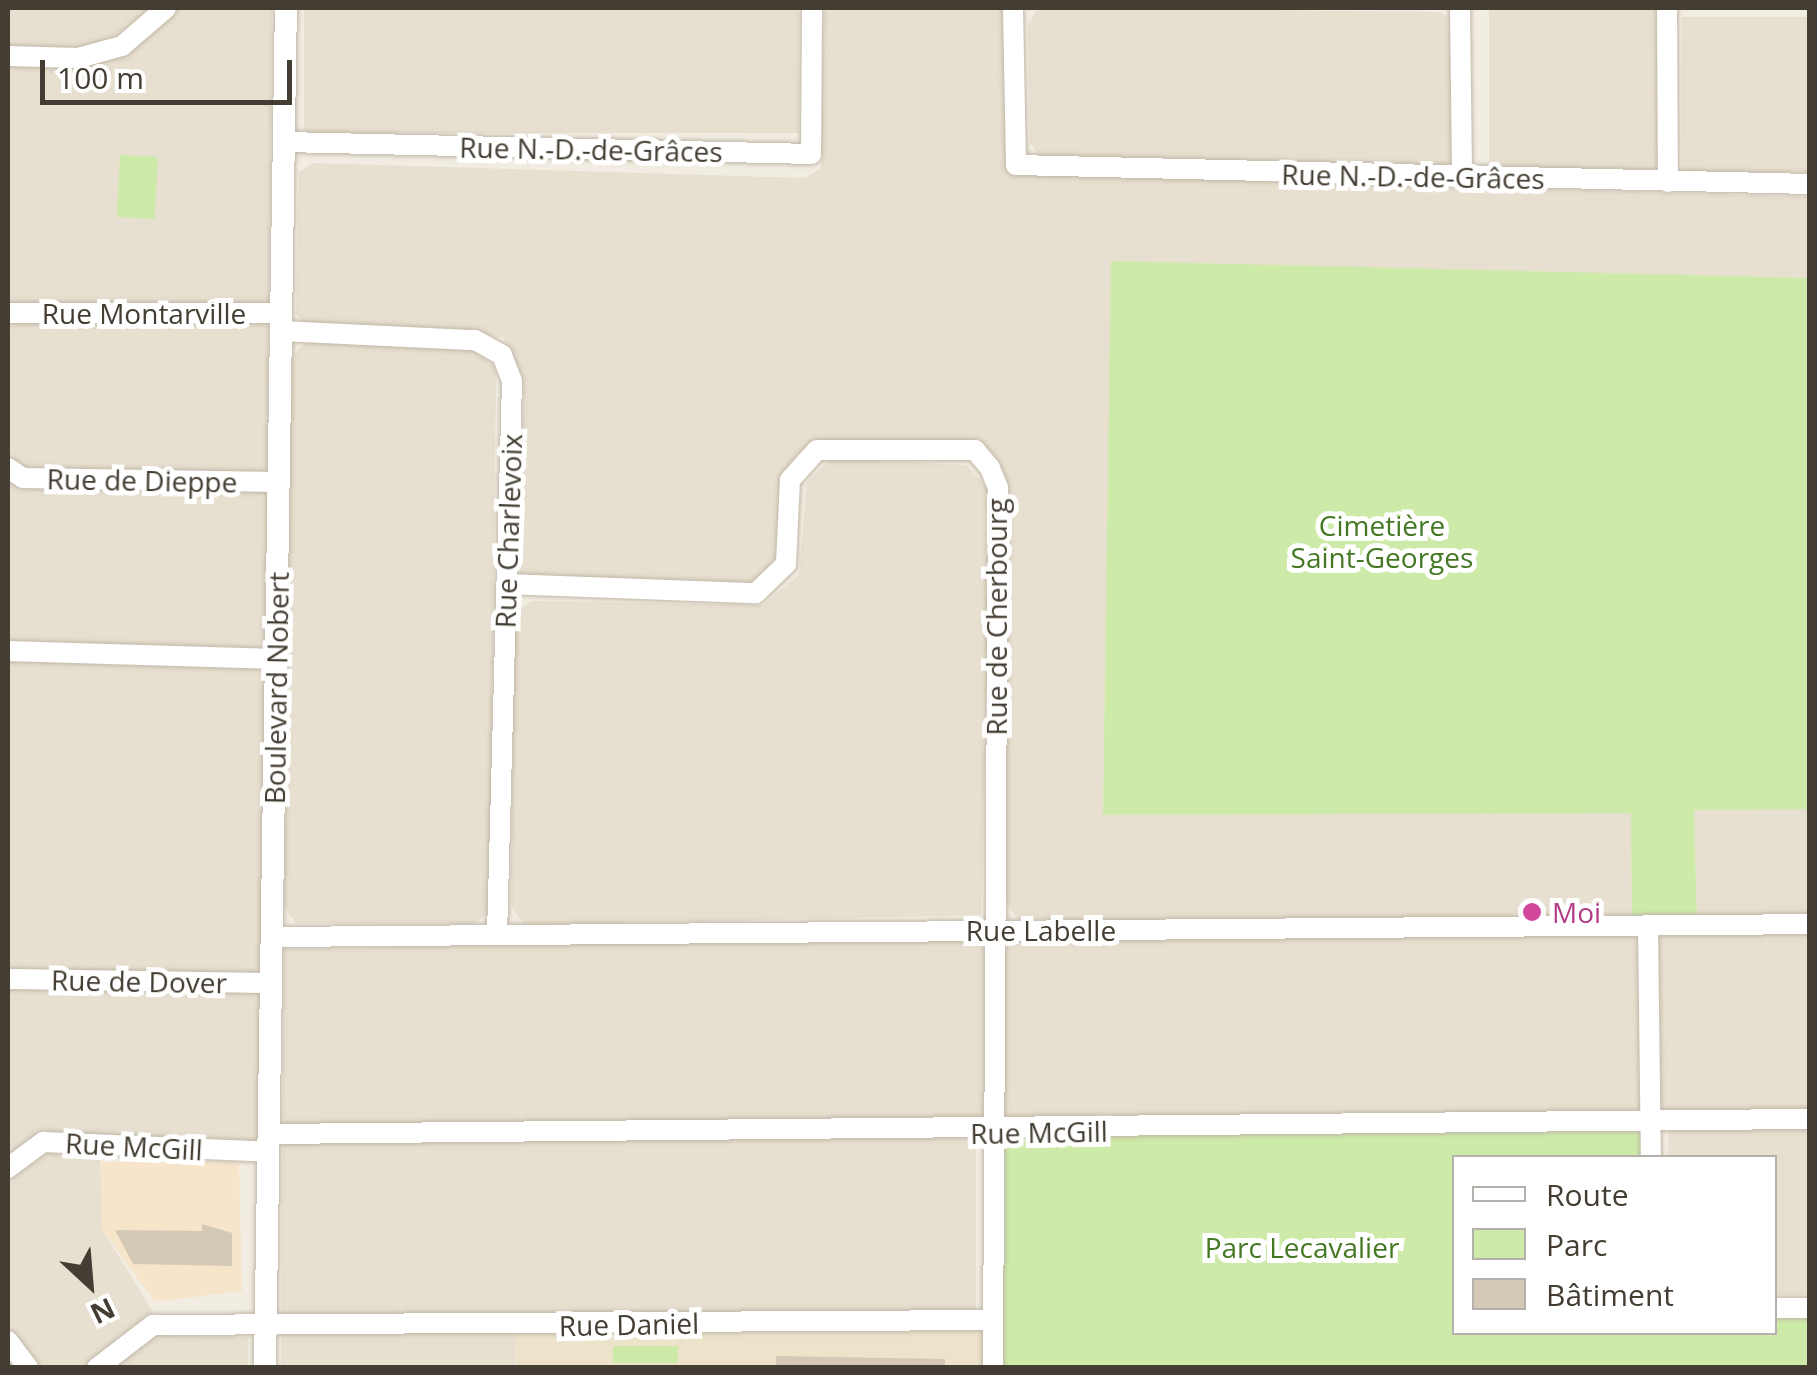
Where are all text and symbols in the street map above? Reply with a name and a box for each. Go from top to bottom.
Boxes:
scale bar [45,40,298,102]
text: 100 m [57,57,144,98]
street label: Rue N.-D.-de-Grâces [459,130,723,168]
street label: Rue N.-D.-de-Grâces [1281,157,1545,195]
street label: Rue Montarville [42,296,246,330]
street label: Rue Charlevoix [488,433,528,629]
street label: Rue de Dieppe [46,462,238,498]
street label: Rue de Cherbourg [979,498,1013,736]
park label: Cimetière Saint-Georges [1291,508,1473,574]
street label: Boulevard Nobert [257,571,295,805]
place label: Moi [1552,895,1601,929]
marker: Moi [1521,901,1543,923]
street label: Rue Labelle [966,913,1116,947]
street label: Rue de Dover [51,963,227,999]
street label: Rue McGill [970,1114,1108,1150]
street label: Rue McGill [64,1126,204,1166]
legend [1452,1155,1777,1335]
text: Route [1546,1174,1629,1215]
text: Parc [1546,1224,1607,1265]
park label: Parc Lecavalier [1205,1230,1399,1264]
north arrow [40,1235,140,1335]
text: Bâtiment [1546,1274,1674,1315]
text: N [85,1290,122,1334]
street label: Rue Daniel [559,1306,699,1342]

